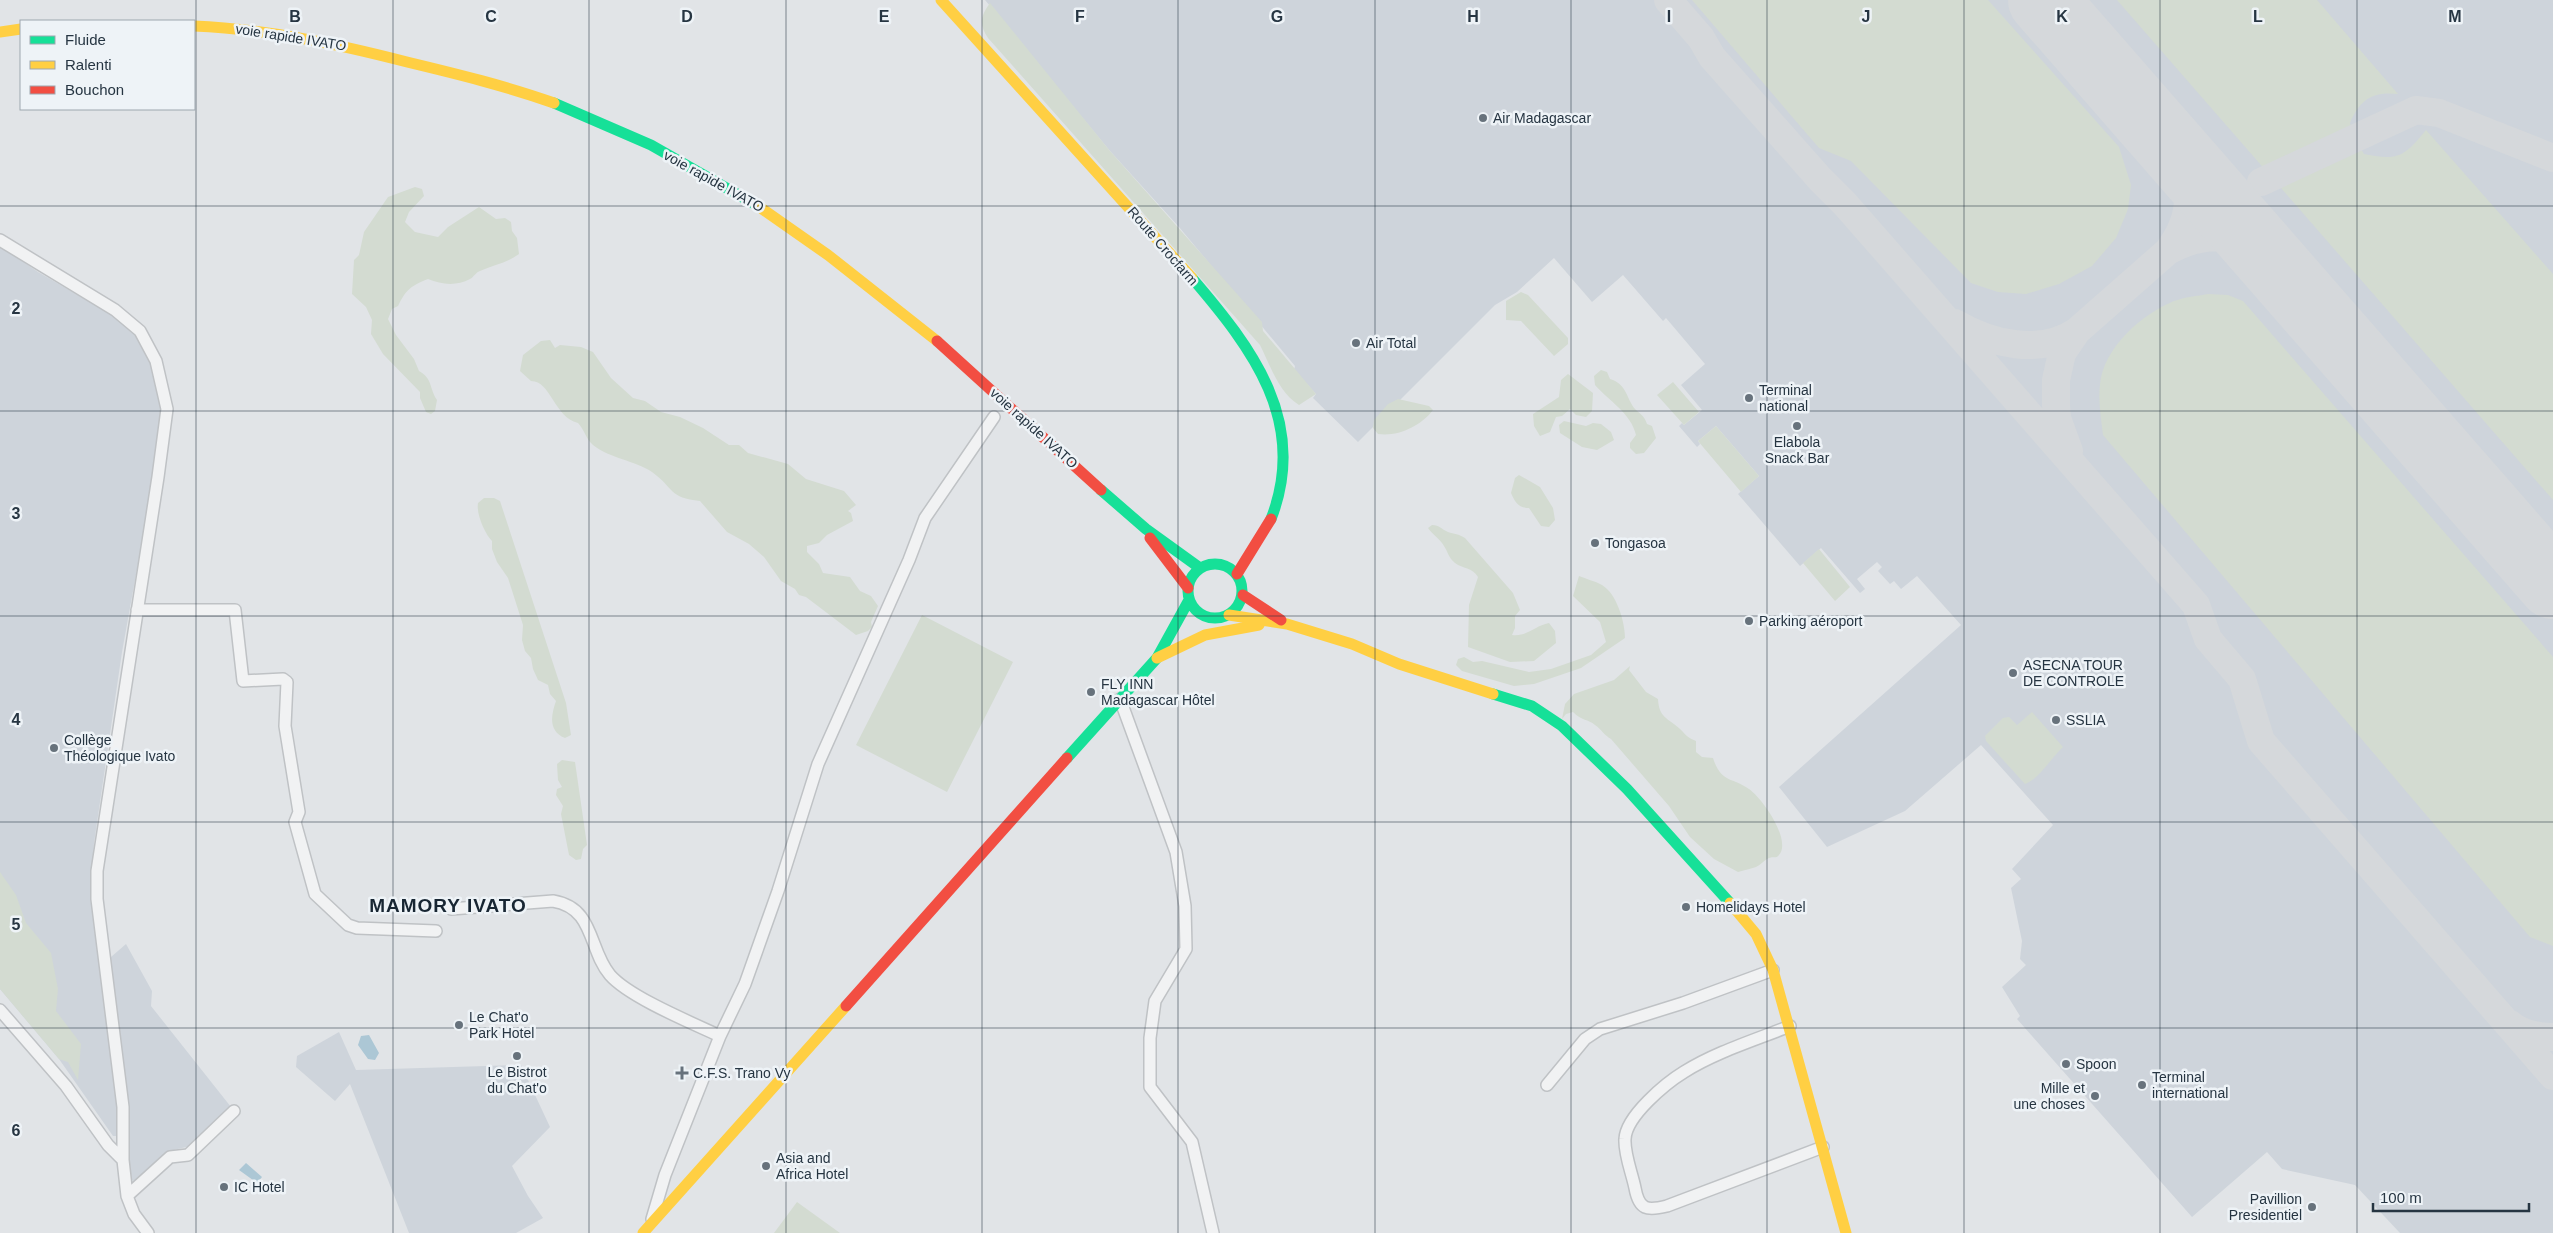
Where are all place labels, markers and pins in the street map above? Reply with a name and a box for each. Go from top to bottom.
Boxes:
place label: Air Madagascar [1493,110,1591,126]
marker: Air Madagascar [1477,112,1489,124]
place label: Air Total [1366,335,1416,351]
marker: Air Total [1350,337,1362,349]
place label: Terminal national [1759,382,1812,414]
marker: Terminal national [1743,392,1755,404]
marker: Elabola Snack Bar [1791,420,1803,432]
place label: Elabola Snack Bar [1765,434,1830,466]
place label: Tongasoa [1605,535,1666,551]
marker: Tongasoa [1589,537,1601,549]
place label: Parking aéroport [1759,613,1863,629]
marker: Parking aéroport [1743,615,1755,627]
place label: ASECNA TOUR DE CONTROLE [2023,657,2124,689]
marker: ASECNA TOUR DE CONTROLE [2007,667,2019,679]
place label: FLY INN Madagascar Hôtel [1101,676,1215,708]
marker: FLY INN Madagascar Hôtel [1085,686,1097,698]
place label: SSLIA [2066,712,2106,728]
marker: SSLIA [2050,714,2062,726]
place label: Collège Théologique Ivato [64,732,176,764]
marker: Collège Théologique Ivato [48,742,60,754]
place label: Homelidays Hotel [1696,899,1806,915]
marker: Homelidays Hotel [1680,901,1692,913]
place label: Le Chat'o Park Hotel [469,1009,534,1041]
marker: Le Chat'o Park Hotel [453,1019,465,1031]
marker: Le Bistrot du Chat'o [511,1050,523,1062]
place label: Spoon [2076,1056,2116,1072]
marker: Spoon [2060,1058,2072,1070]
place label: Le Bistrot du Chat'o [487,1064,547,1096]
place label: C.F.S. Trano Vy [693,1065,791,1081]
marker: C.F.S. Trano Vy [675,1066,689,1080]
place label: Terminal international [2152,1069,2228,1101]
marker: Terminal international [2136,1079,2148,1091]
place label: Mille et une choses [2013,1080,2085,1112]
marker: Mille et une choses [2089,1090,2101,1102]
place label: Asia and Africa Hotel [776,1150,848,1182]
marker: Asia and Africa Hotel [760,1160,772,1172]
place label: IC Hotel [234,1179,285,1195]
marker: IC Hotel [218,1181,230,1193]
place label: Pavillion Presidentiel [2229,1191,2302,1223]
marker: Pavillion Presidentiel [2306,1201,2318,1213]

